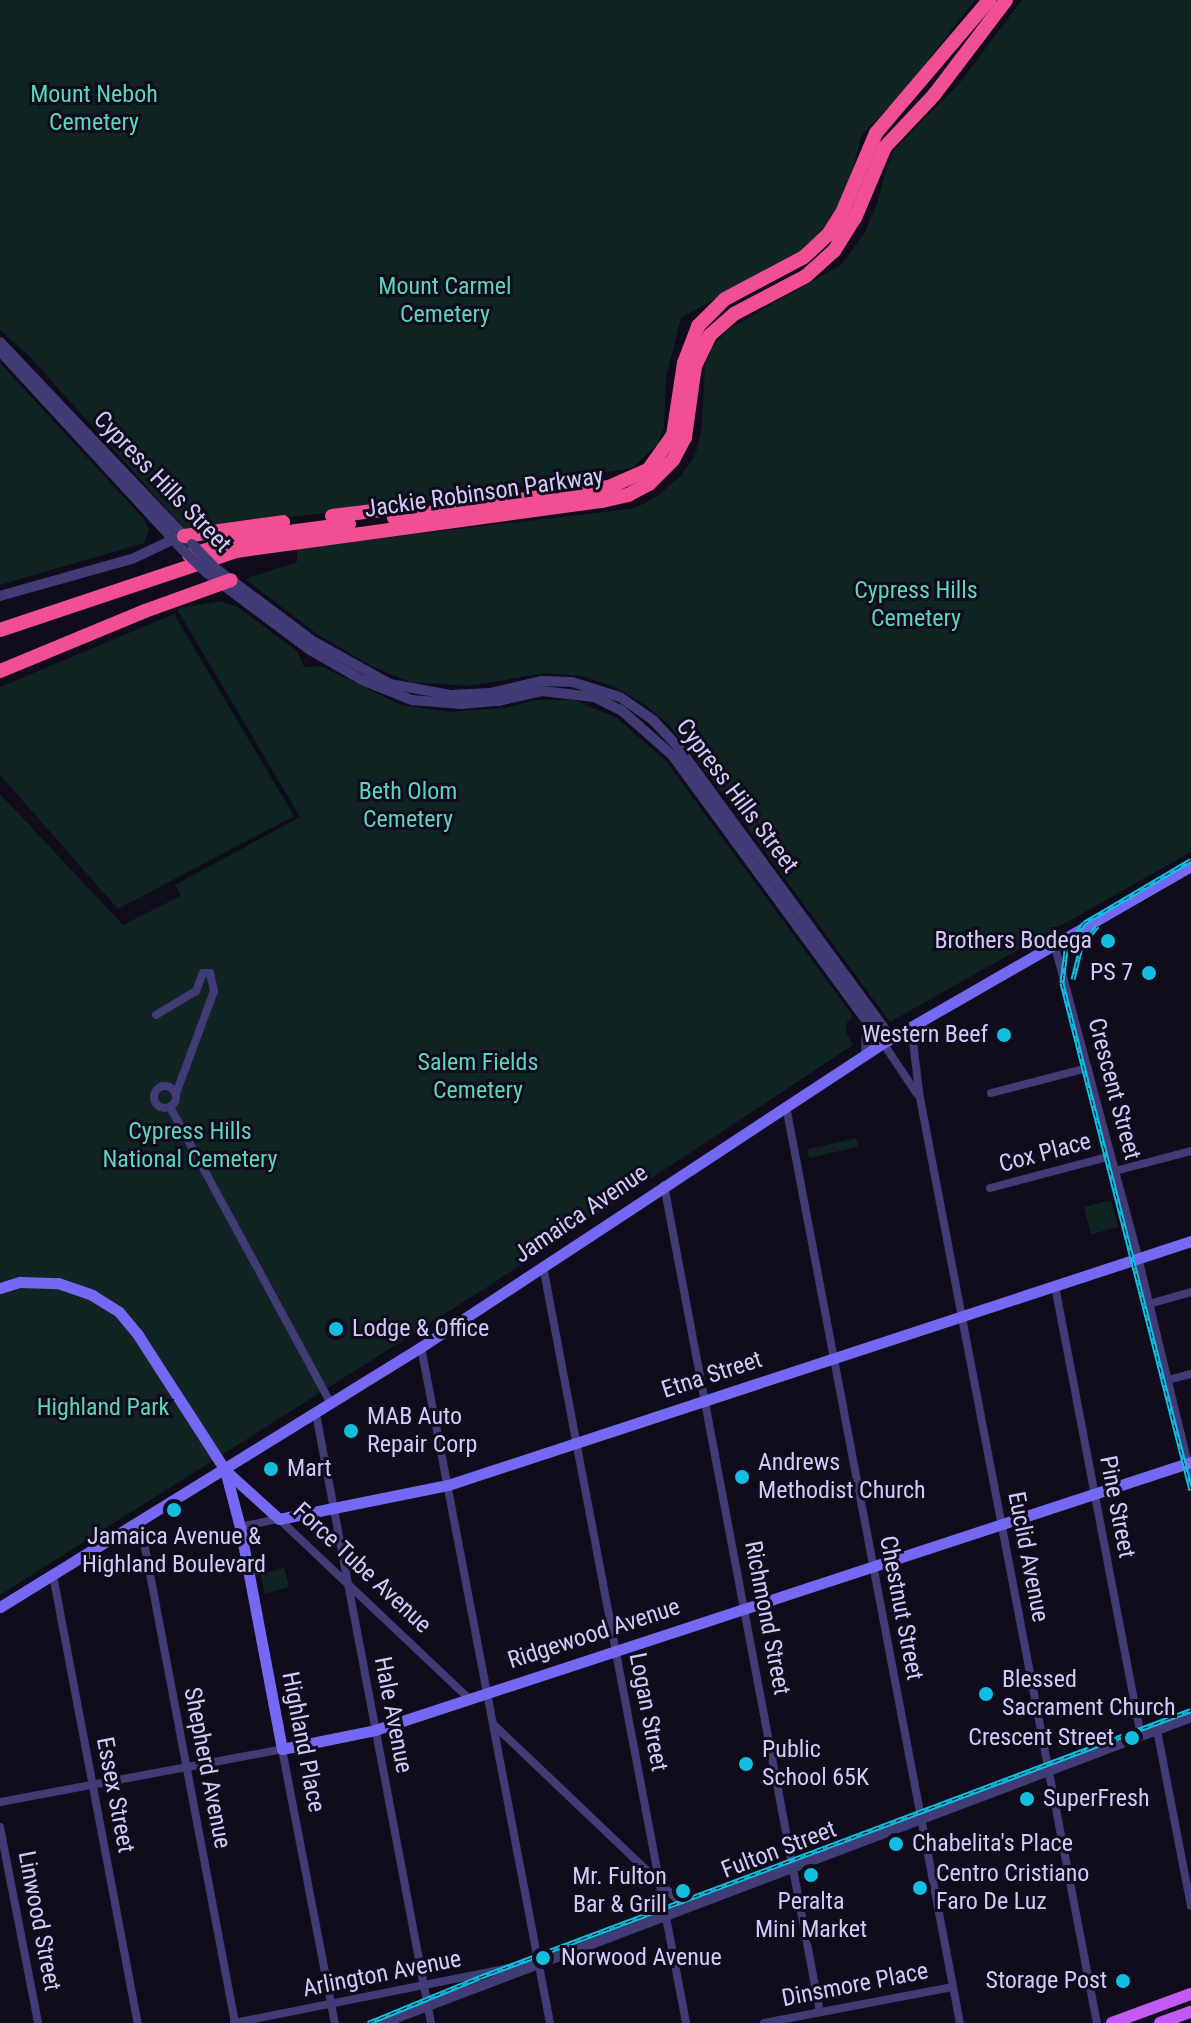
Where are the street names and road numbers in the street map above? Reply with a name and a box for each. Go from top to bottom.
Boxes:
street label: Cypress Hills Street [87,405,237,559]
street label: Jackie Robinson Parkway [363,462,605,524]
street label: Cypress Hills Street [670,713,804,879]
street label: Crescent Street [1081,1015,1147,1163]
street label: Cox Place [996,1127,1094,1179]
street label: Jamaica Avenue [509,1159,653,1269]
street label: Etna Street [658,1345,766,1405]
street label: Pine Street [1093,1453,1141,1561]
street label: Euclid Avenue [1001,1489,1055,1625]
street label: Force Tube Avenue [287,1496,437,1640]
street label: Chestnut Street [873,1533,929,1683]
street label: Richmond Street [738,1539,796,1697]
street label: Ridgewood Avenue [504,1593,684,1675]
street label: Logan Street [622,1650,674,1774]
street label: Hale Avenue [368,1654,418,1776]
street label: Highland Place [275,1669,331,1815]
street label: Shepherd Avenue [177,1685,237,1851]
street label: Essex Street [90,1735,140,1855]
street label: Fulton Street [718,1815,840,1885]
street label: Linwood Street [11,1849,67,1993]
street label: Arlington Avenue [300,1945,464,2003]
street label: Dinsmore Place [779,1957,931,2013]

